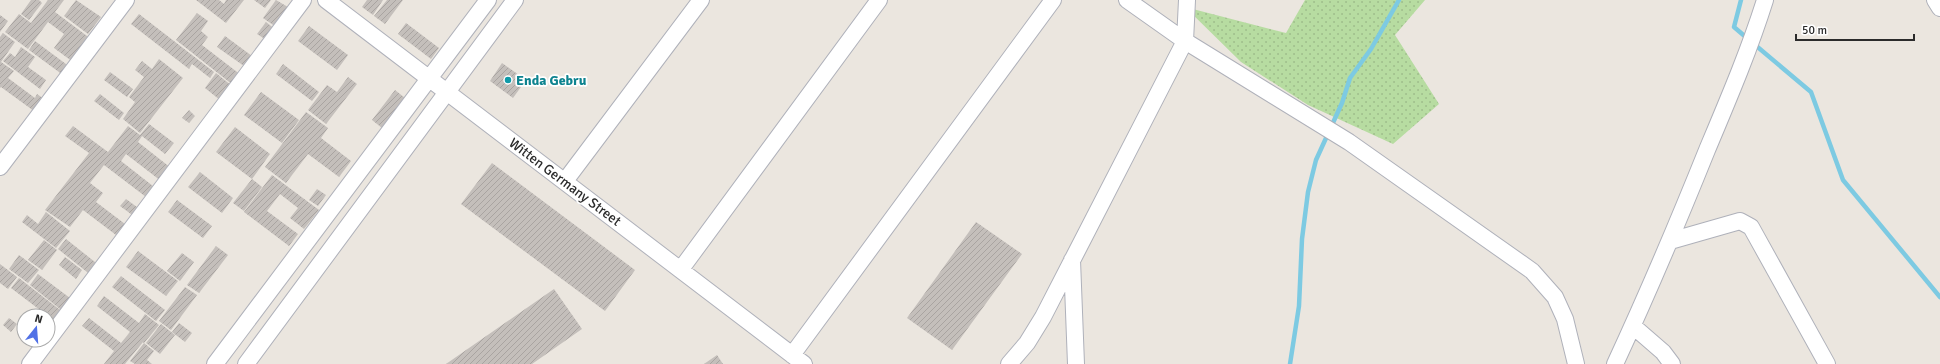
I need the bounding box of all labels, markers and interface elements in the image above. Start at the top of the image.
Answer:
scale bar [1796,16,1914,42]
text: 50 m [1802,23,1827,38]
place label: Enda Gebru [516,72,587,89]
marker: Enda Gebru [503,75,513,85]
street label: Witten Germany Street [506,134,624,230]
north arrow [16,308,56,348]
text: N [33,312,44,326]

